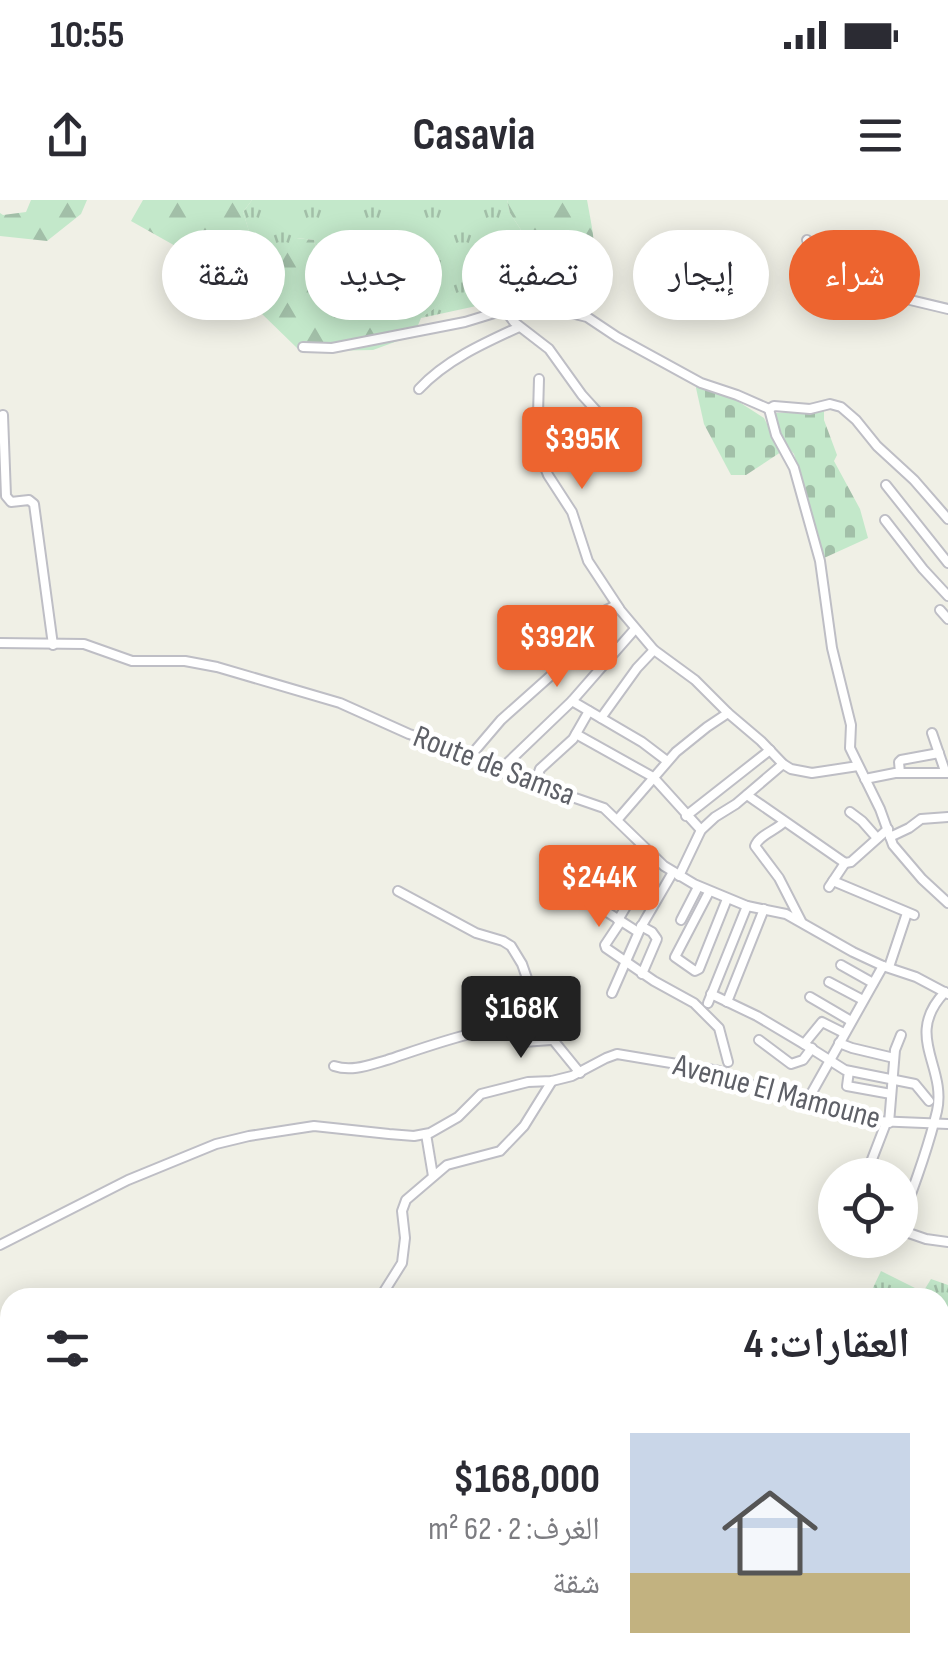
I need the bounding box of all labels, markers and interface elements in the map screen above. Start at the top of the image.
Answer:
text: 10:55 [50,13,124,58]
icon: share [40,108,95,163]
text: Casavia [413,108,535,163]
icon: menu [853,108,908,163]
chip: شقة [162,230,285,320]
chip: جديد [305,230,442,320]
chip: تصفية [462,230,613,320]
chip: إيجار [633,230,769,320]
chip: شراء [789,230,920,320]
pin: $395K [512,407,652,492]
text: $395K [544,420,620,459]
pin: $392K [487,605,627,690]
text: $392K [519,618,595,657]
street label: Route de Samsa [408,717,580,815]
pin: $244K [529,845,669,930]
text: $244K [561,858,637,897]
pin: $168K [451,976,591,1061]
text: $168K [484,989,558,1028]
street label: Avenue El Mamoune [668,1045,885,1138]
map controls [818,1158,918,1258]
button: locate [818,1158,918,1258]
text: العقارات: 4 [744,1319,910,1370]
icon: filters [40,1321,95,1376]
text: $168,000 [453,1454,600,1505]
icon: home [710,1473,830,1593]
text: الغرف: 2 · 62 m² [428,1510,600,1549]
text: شقة [552,1564,600,1603]

